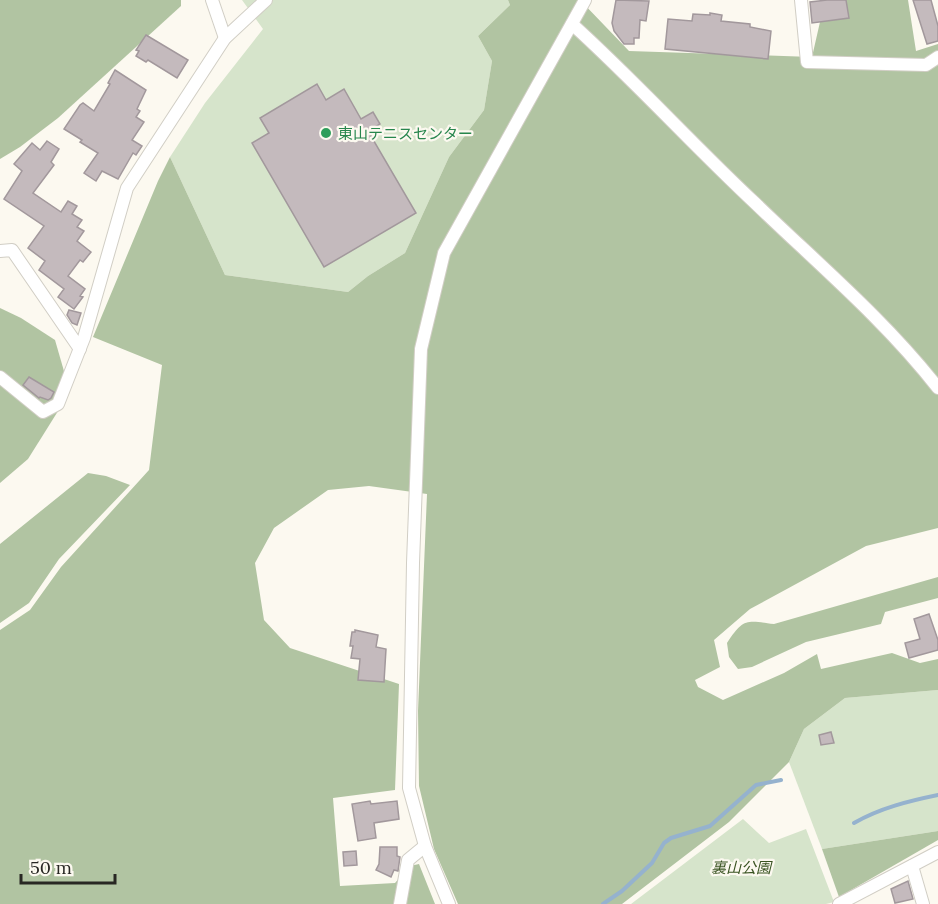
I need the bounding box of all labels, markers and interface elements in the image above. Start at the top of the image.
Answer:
place label: 東山テニスセンター [338,124,473,143]
marker: 東山テニスセンター [319,126,333,140]
scale bar [21,847,116,885]
text: 50 m [30,856,72,879]
park label: 裏山公園 [711,858,773,877]

